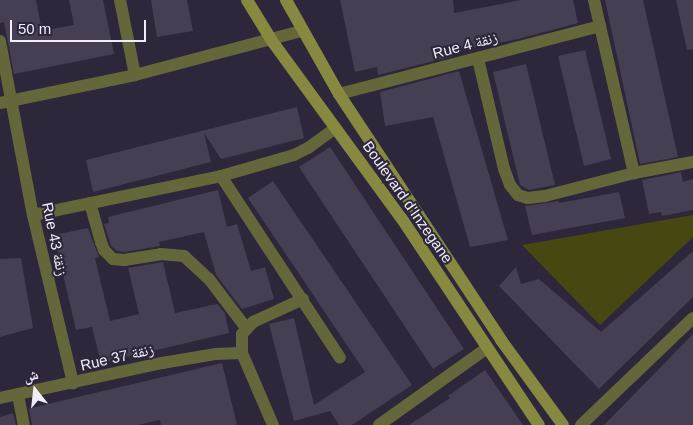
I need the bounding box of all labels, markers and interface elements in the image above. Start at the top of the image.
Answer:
scale bar [12,10,149,42]
text: 50 m [18,20,51,37]
street label: Rue 4 زنقة [430,28,500,62]
street label: Boulevard d'Inzegane [359,138,457,266]
street label: Rue 43 زنقة [38,200,72,278]
street label: Rue 37 زنقة [78,340,156,374]
north arrow [10,365,60,415]
text: ش [22,366,40,385]

